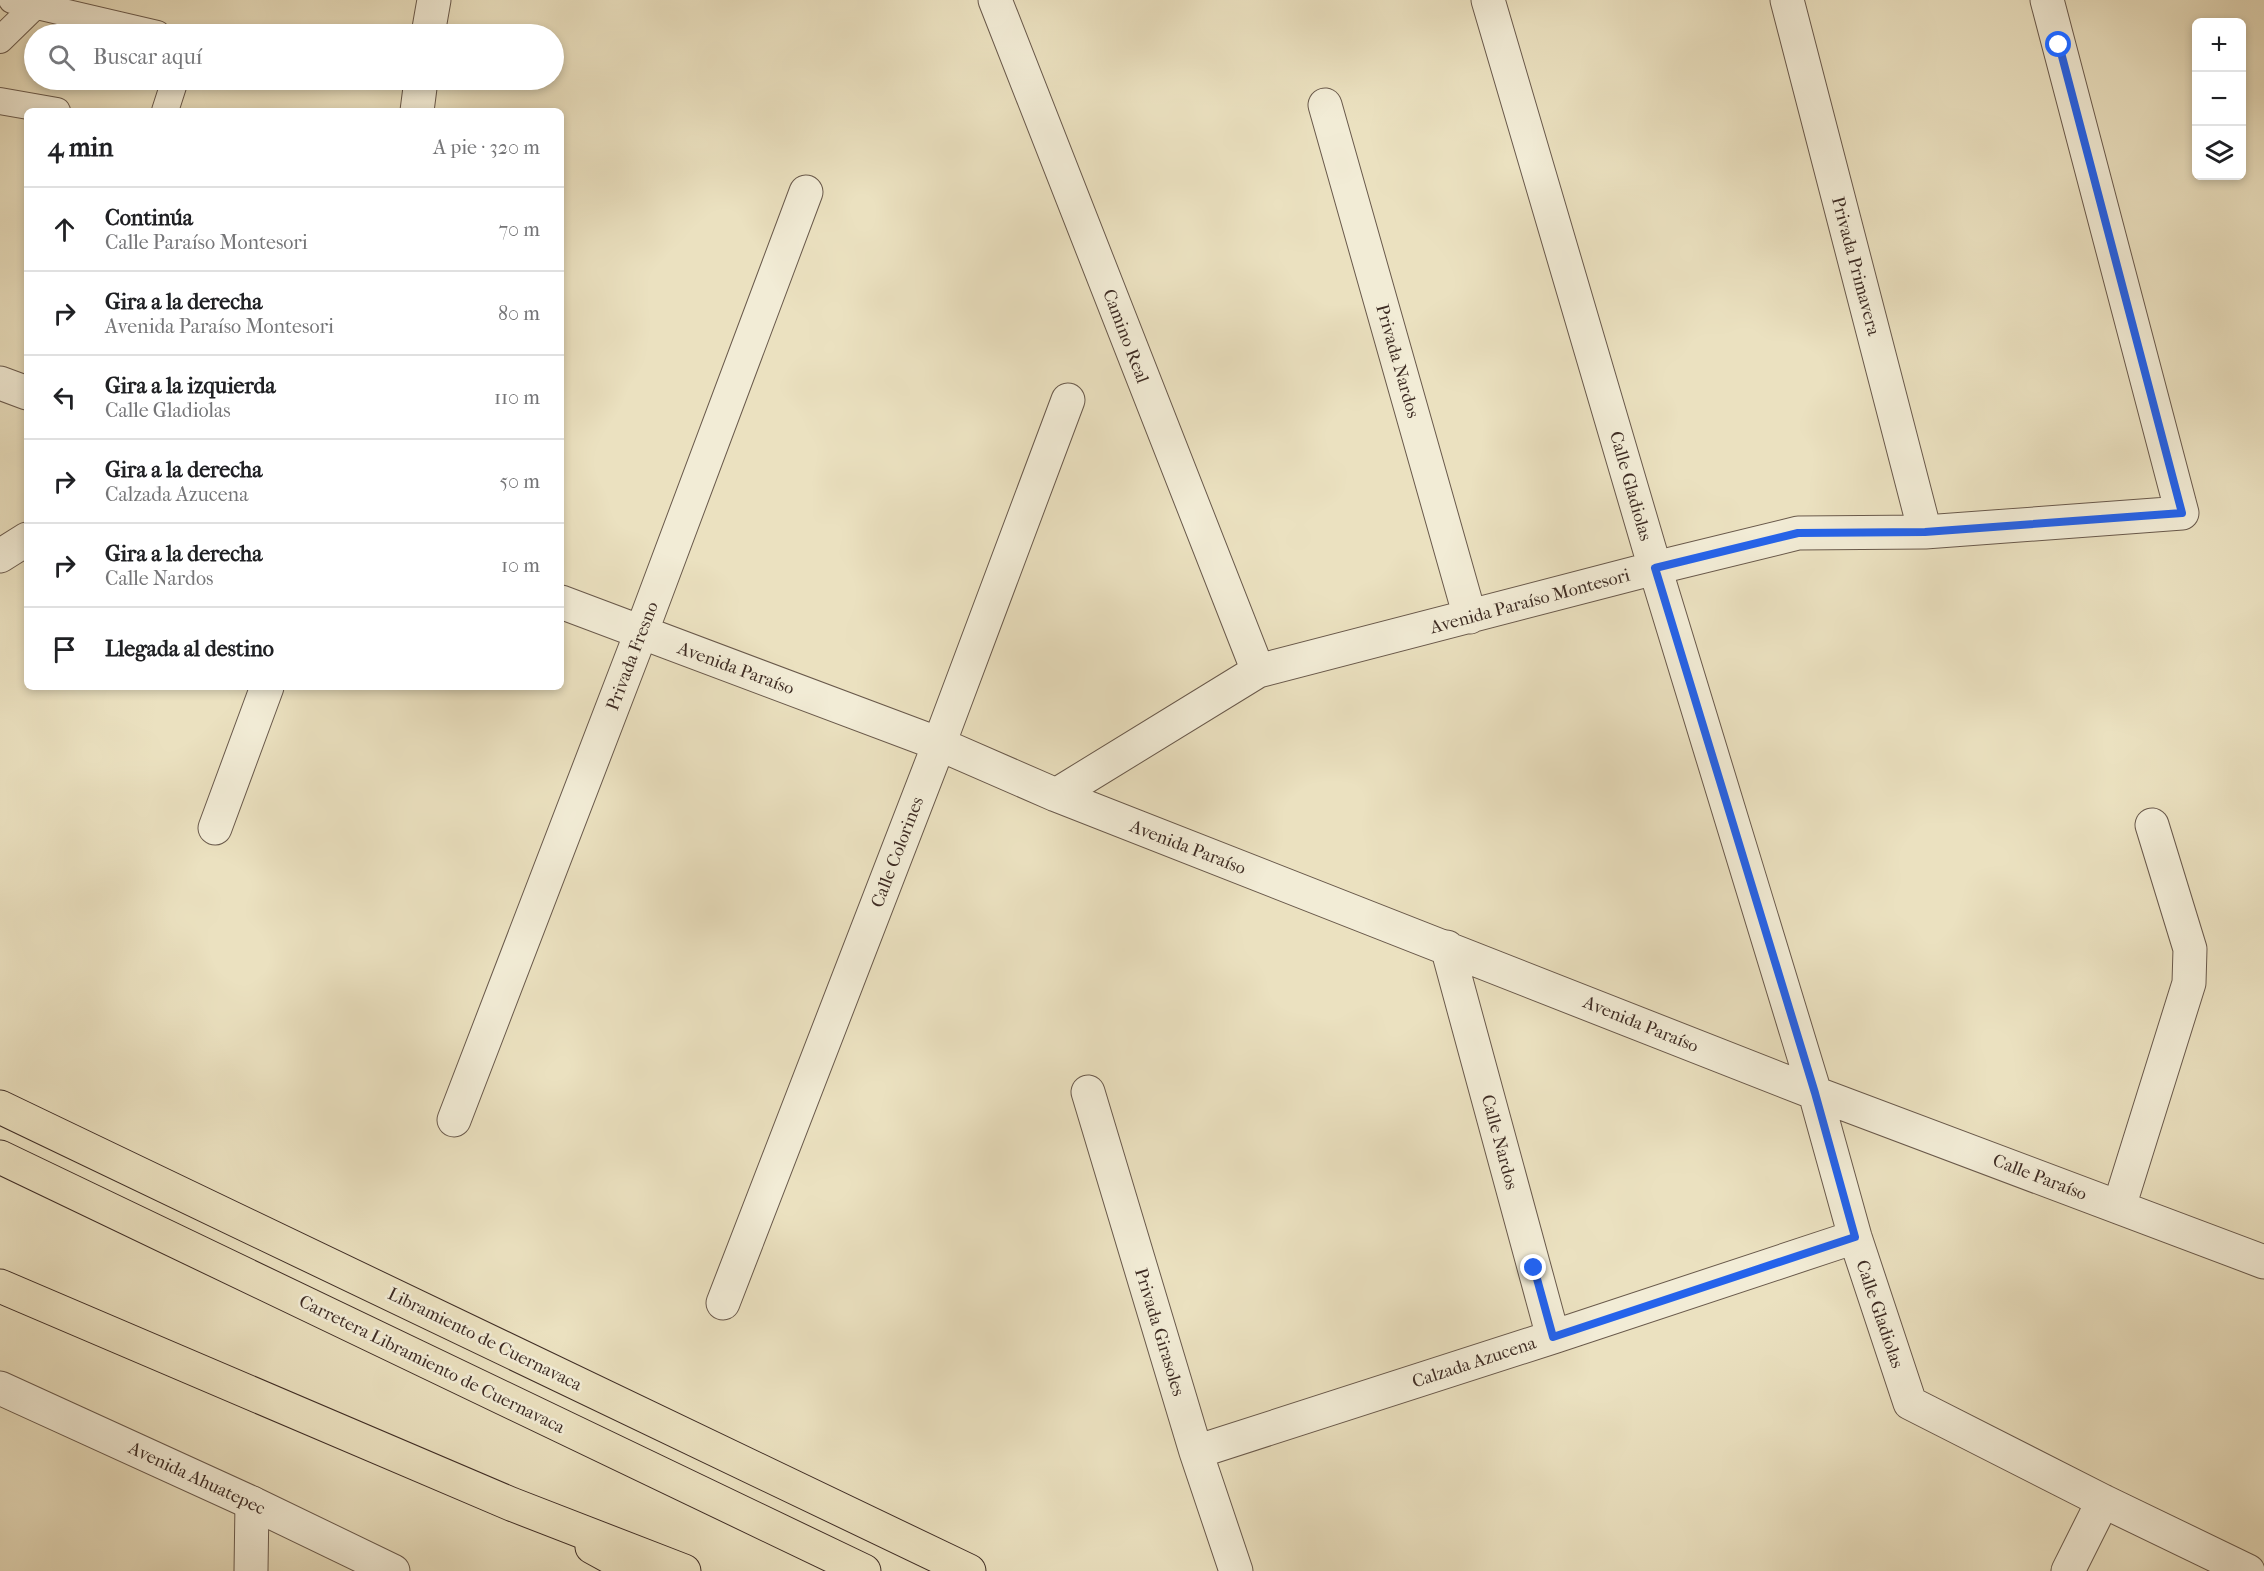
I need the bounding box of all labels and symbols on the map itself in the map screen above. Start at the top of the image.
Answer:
route start [2045,31,2071,57]
street label: Privada Primavera [1827,194,1884,339]
street label: Camino Real [1098,286,1153,386]
street label: Privada Nardos [1371,302,1424,421]
street label: Calle Gladiolas [1605,429,1656,544]
street label: Avenida Paraíso Montesori [1427,565,1633,639]
street label: Privada Fresno [602,599,663,714]
street label: Avenida Paraíso [674,637,797,699]
street label: Calle Colorines [867,794,928,910]
street label: Avenida Paraíso [1126,815,1249,879]
street label: Avenida Paraíso [1579,991,1702,1057]
street label: Calle Nardos [1477,1092,1522,1192]
street label: Calle Paraíso [1990,1150,2090,1205]
route end [1520,1254,1546,1280]
street label: Calle Gladiolas [1851,1257,1908,1371]
street label: Privada Girasoles [1130,1266,1189,1399]
street label: Libramiento de Cuernavaca [384,1283,586,1396]
street label: Carretera Libramiento de Cuernavaca [295,1291,569,1438]
street label: Calzada Azucena [1410,1332,1539,1392]
street label: Avenida Ahuatepec [124,1437,269,1519]

